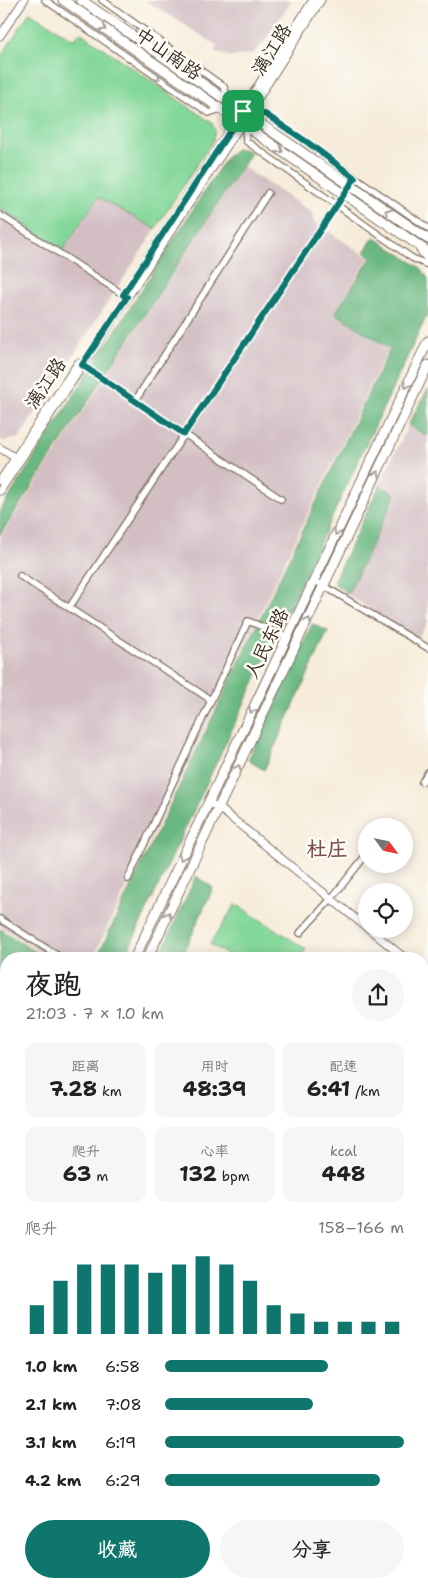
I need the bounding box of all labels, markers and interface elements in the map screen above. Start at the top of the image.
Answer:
street label: 漓江路 [246,18,297,80]
street label: 中山南路 [130,21,207,85]
one-way arrow [97,22,107,31]
one-way arrow [152,71,161,80]
pin [222,90,264,132]
icon: arrive [229,97,257,125]
one-way arrow [274,144,284,153]
one-way arrow [384,209,394,218]
street label: 漓江路 [19,353,72,414]
one-way arrow [403,380,413,389]
one-way arrow [371,470,381,479]
one-way arrow [333,527,343,536]
street label: 人民东路 [239,604,294,683]
one-way arrow [301,617,312,626]
one-way arrow [248,705,258,714]
one-way arrow [232,764,242,773]
north arrow [358,818,412,872]
map controls [358,818,413,938]
district label: 杜庄 [306,835,348,863]
one-way arrow [178,852,189,861]
button: locate [358,883,413,938]
one-way arrow [162,911,172,920]
text: 夜跑 [25,965,81,1003]
button: share [352,969,404,1021]
text: 21:03 · 7 × 1.0 km [25,1003,164,1024]
text: 距离 [72,1057,100,1075]
text: 用时 [201,1057,229,1075]
text: 配速 [330,1057,358,1075]
text: 7.28 [49,1075,97,1103]
text: 48:39 [183,1075,246,1103]
text: 6:41 [307,1075,350,1103]
text: km [97,1082,122,1100]
text: /km [350,1082,380,1100]
text: 爬升 [72,1142,100,1160]
text: 心率 [201,1142,229,1160]
text: kcal [330,1142,357,1160]
text: 63 [63,1160,91,1188]
text: 132 [179,1160,217,1188]
text: 448 [322,1160,365,1188]
text: m [91,1167,108,1185]
text: bpm [217,1167,250,1185]
text: 158–166 m [318,1217,404,1238]
text: 爬升 [25,1218,57,1239]
text: 1.0 km [25,1356,77,1377]
text: 6:58 [105,1356,140,1377]
text: 2.1 km [25,1394,77,1415]
text: 7:08 [105,1394,142,1415]
text: 3.1 km [25,1432,76,1453]
text: 6:19 [105,1432,136,1453]
text: 4.2 km [25,1470,81,1491]
text: 6:29 [105,1470,141,1491]
button: 收藏 [25,1520,210,1578]
button: 分享 [220,1520,404,1578]

